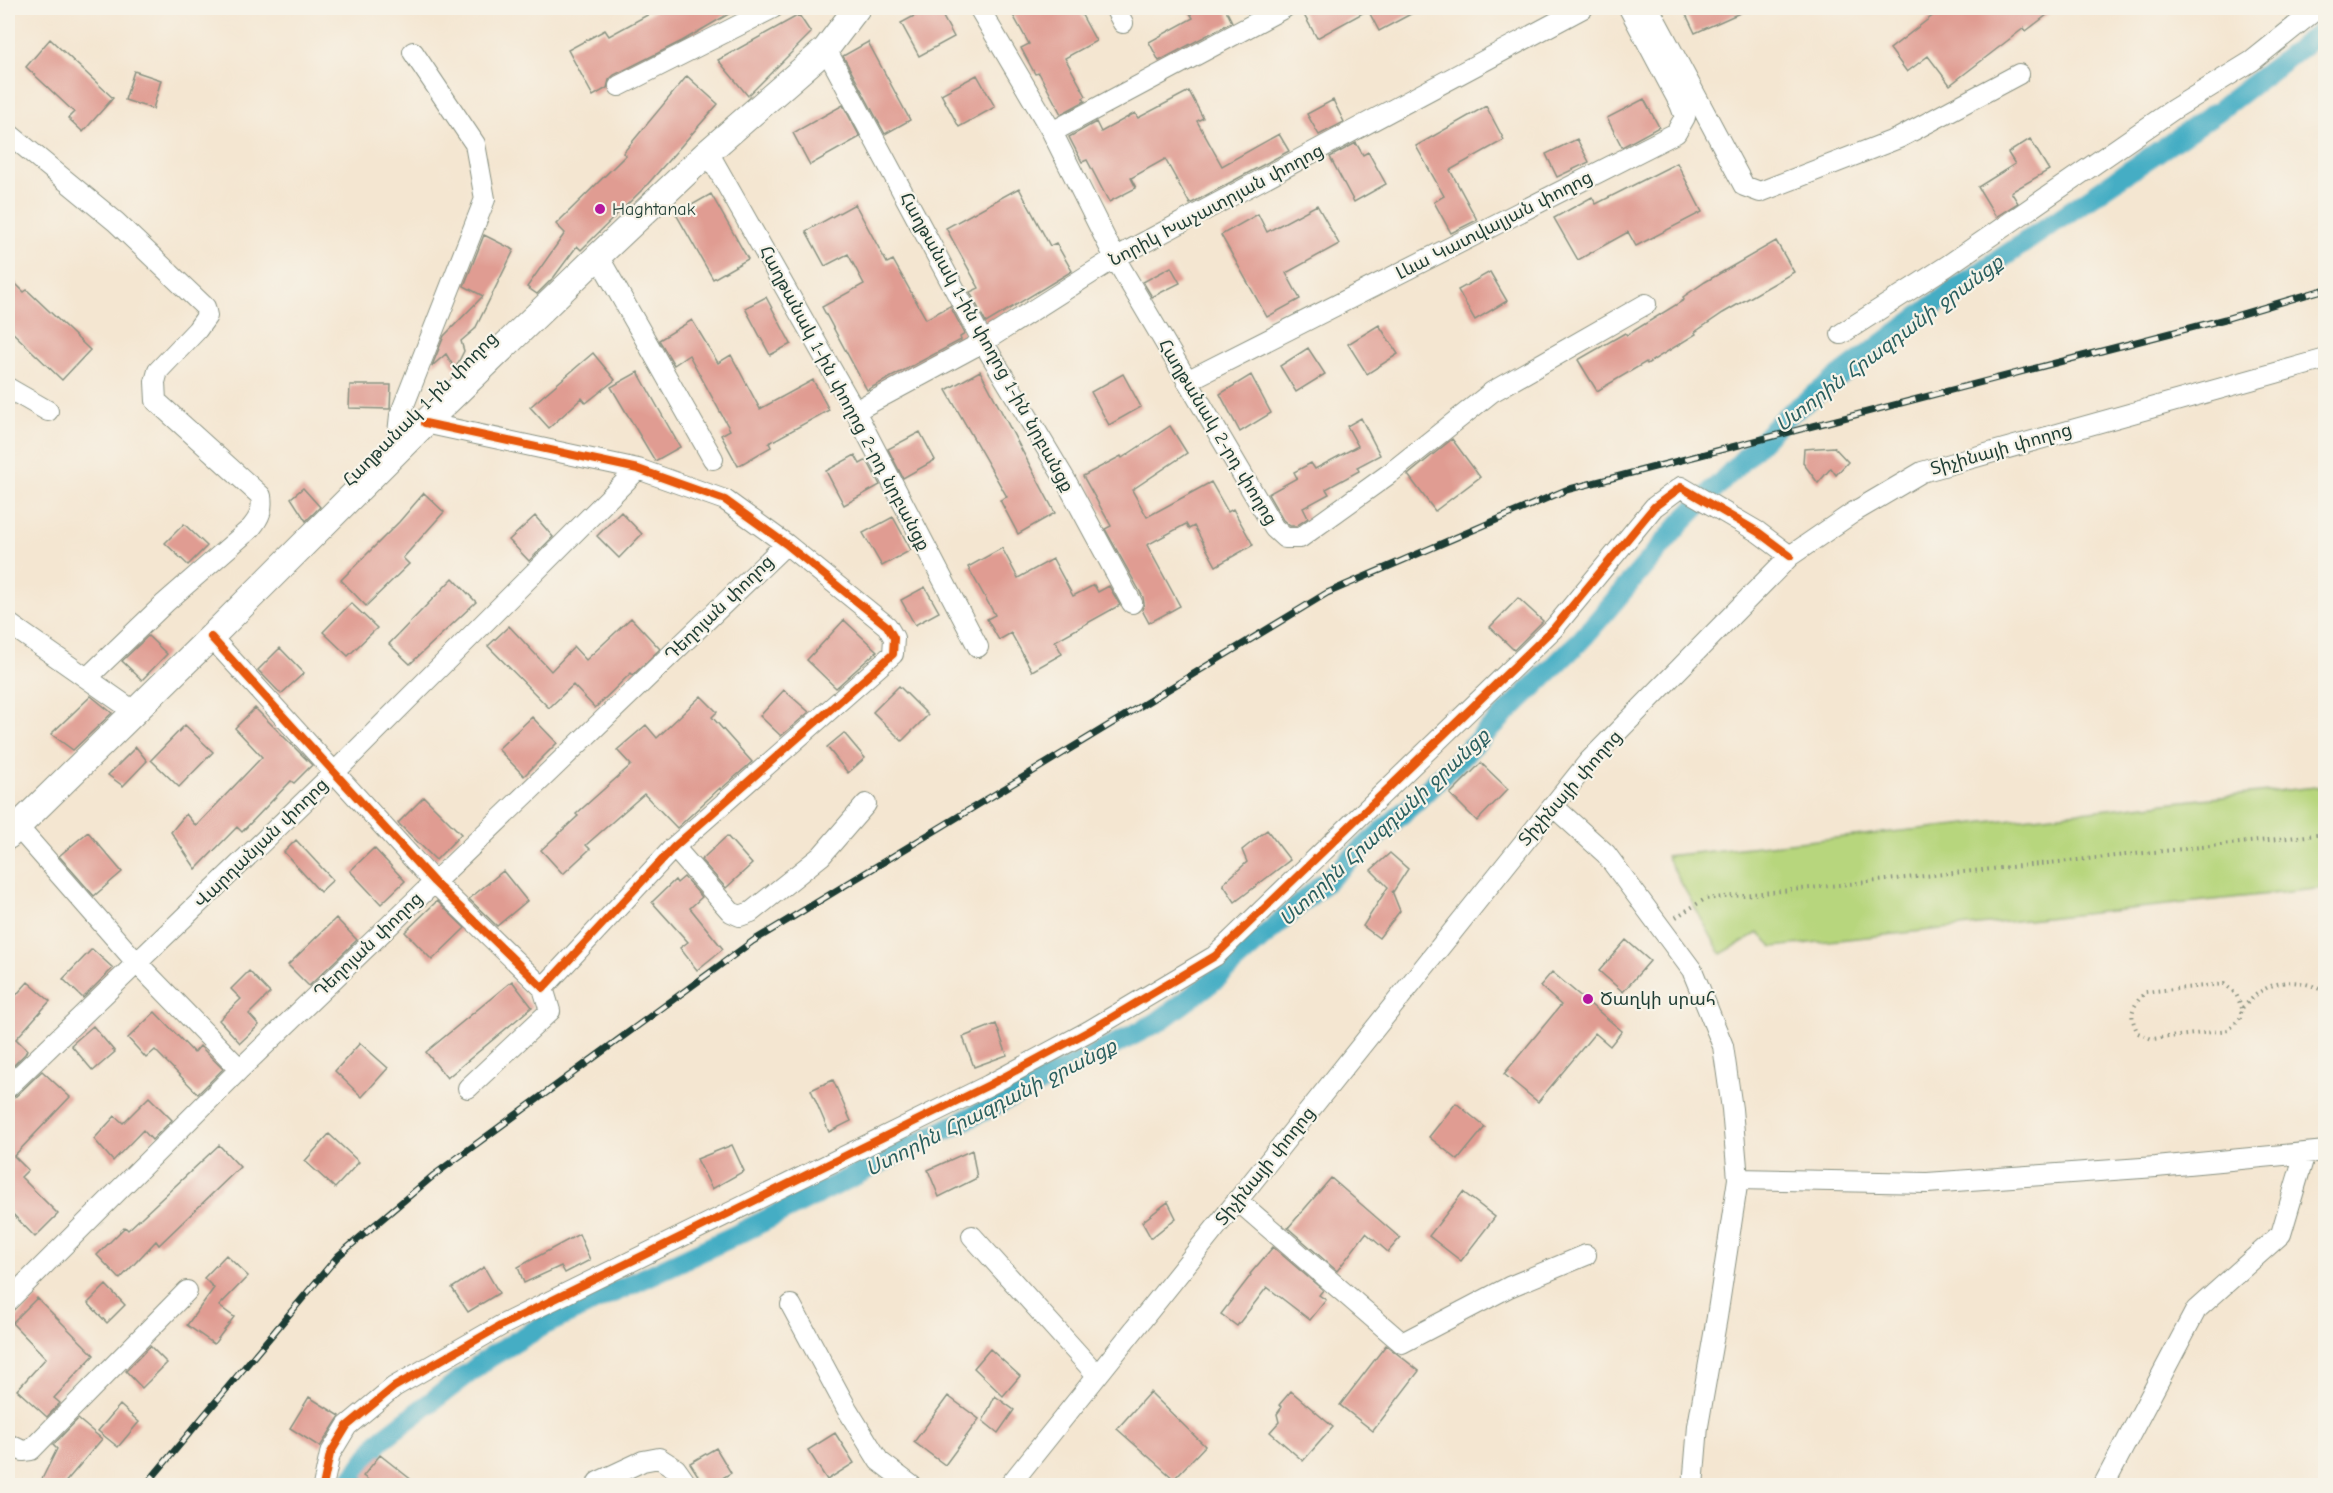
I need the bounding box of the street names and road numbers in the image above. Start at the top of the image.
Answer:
street label: Նորիկ Խաչատրյան փողոց [1105,140,1327,271]
street label: Լևա Կատվալյան փողոց [1393,167,1596,284]
street label: Հաղթանակ 1-ին փողոց 1-ին նրբանցք [895,189,1078,496]
street label: Հաղթանակ 1-ին փողոց 2-րդ նրբանցք [755,242,934,554]
street label: Հաղթանակ 1-ին փողոց [339,328,502,491]
street label: Հաղթանակ 2-րդ փողոց [1154,335,1281,529]
street label: Տիչինայի փողոց [1928,419,2074,480]
street label: Դեղոյան փողոց [661,551,778,666]
street label: Տիչինայի փողոց [1514,726,1626,850]
street label: Վարդանյան փողոց [190,774,333,913]
street label: Դեղոյան փողոց [310,888,427,1003]
street label: Տիչինայի փողոց [1211,1103,1320,1230]

